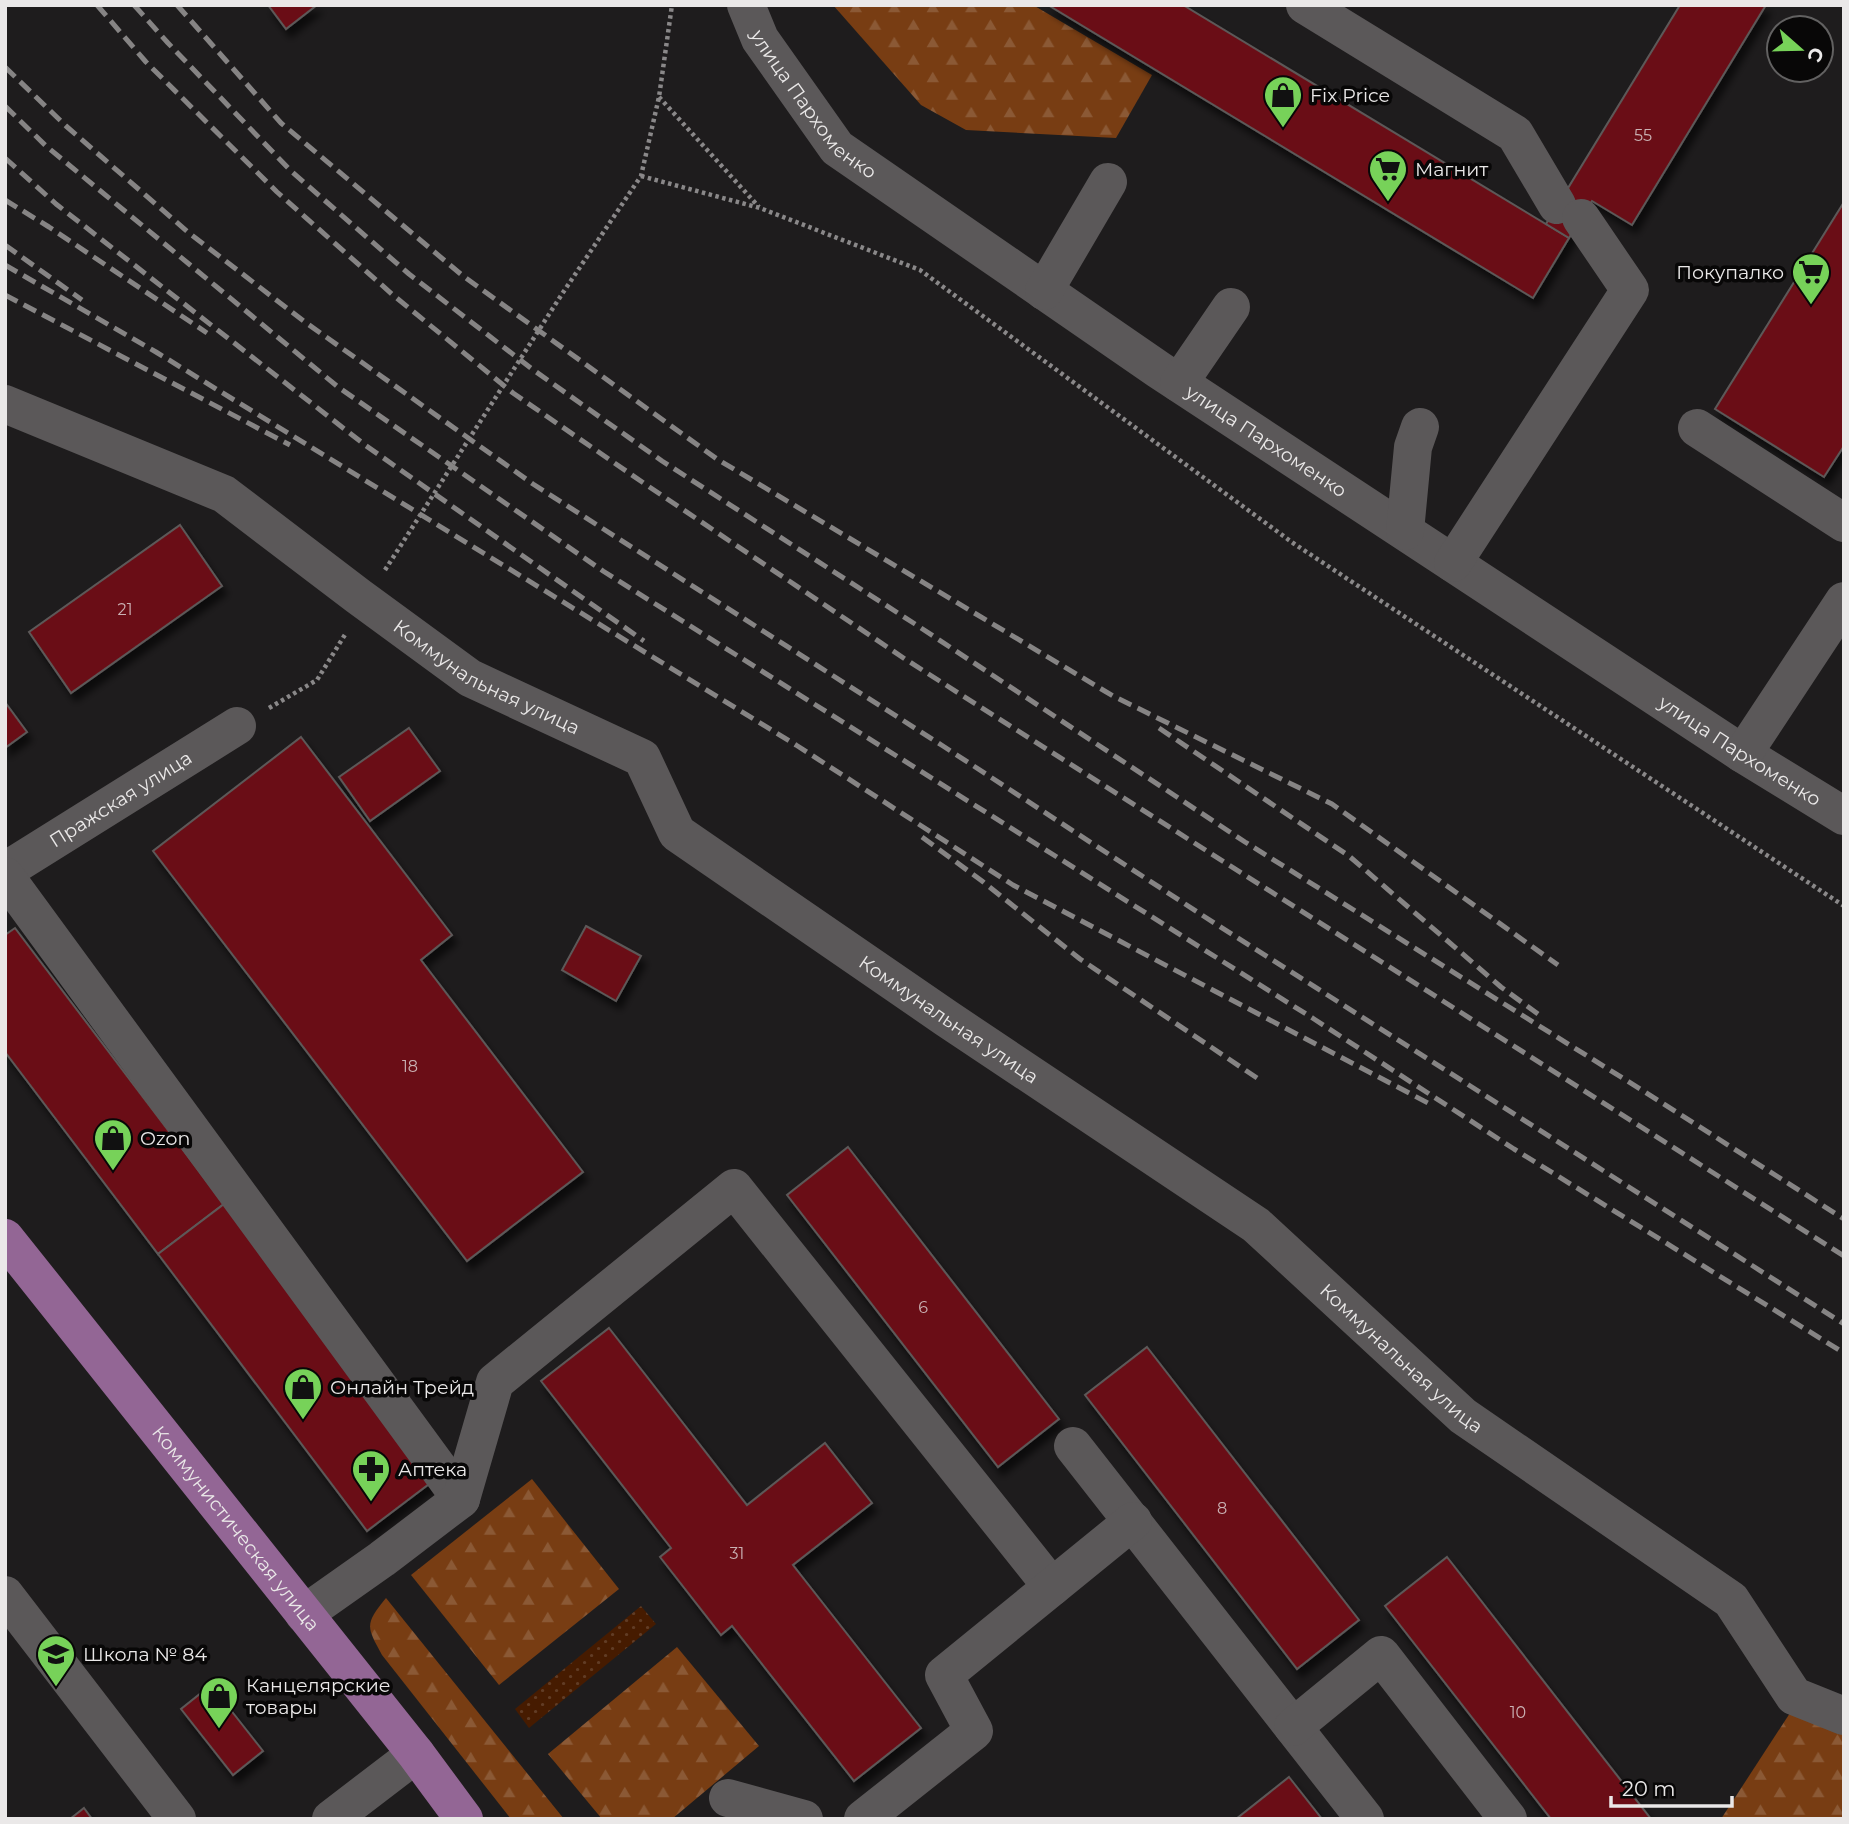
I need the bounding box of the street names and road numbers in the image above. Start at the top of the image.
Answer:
street label: улица Пархоменко [746,26,881,183]
street label: улица Пархоменко [1181,379,1351,502]
street label: Коммунальная улица [389,614,584,739]
street label: улица Пархоменко [1654,690,1825,811]
street label: Пражская улица [45,746,196,852]
street label: Коммунальная улица [855,950,1043,1088]
street label: Коммунальная улица [1315,1279,1487,1438]
street label: Коммунистическая улица [148,1421,325,1635]

